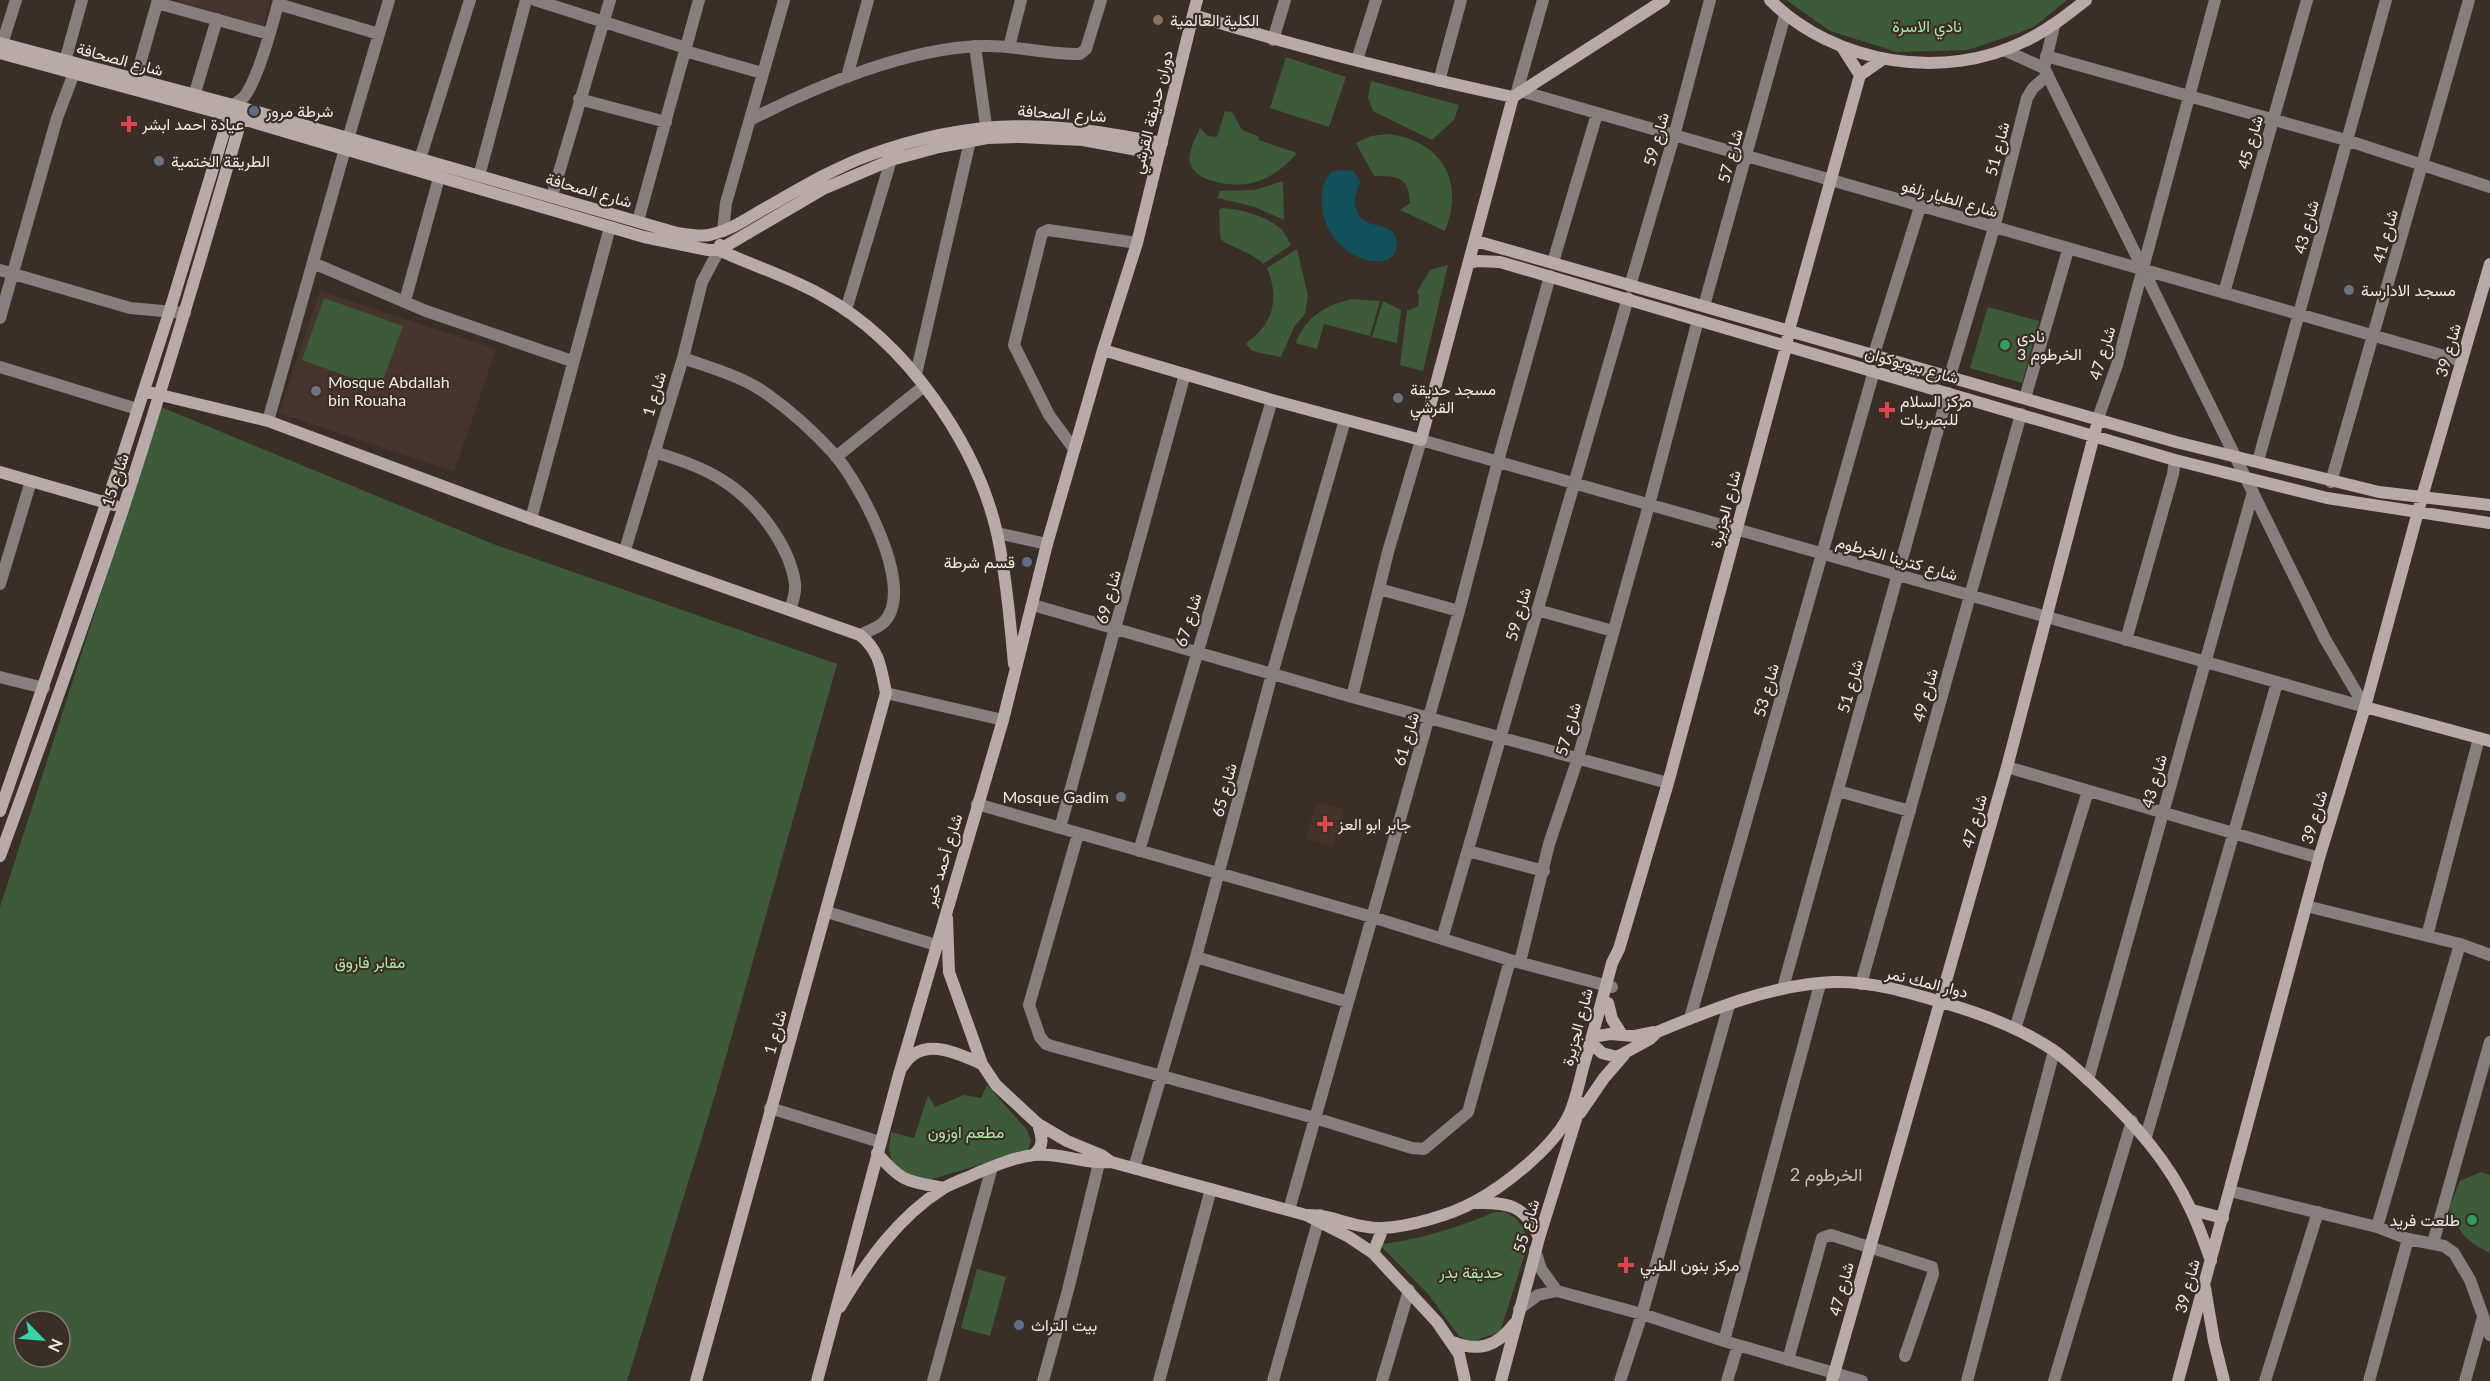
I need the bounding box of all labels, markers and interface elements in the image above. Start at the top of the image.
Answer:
place label: الكلية العالمية [1170,10,1259,30]
marker: الكلية العالمية [1151,13,1165,27]
park label: نادي الاسرة [1892,16,1962,40]
street label: شارع الصحافة [74,38,166,82]
street label: دوران حديقة القرشي [1127,48,1181,177]
street label: شارع الصحافة [1017,100,1107,128]
place label: شرطة مرور [265,101,333,122]
marker: شرطة مرور [247,104,261,118]
street label: شارع 59 [1639,110,1675,169]
street label: شارع 45 [2233,113,2269,172]
place label: عيادة احمد ابشر [141,114,244,135]
marker: عيادة احمد ابشر [120,115,138,133]
street label: شارع 51 [1981,120,2015,179]
street label: شارع 57 [1713,127,1749,186]
place label: الطريقة الختمية [171,151,270,172]
marker: الطريقة الختمية [152,154,166,168]
street label: شارع الصحافة [543,168,635,214]
street label: شارع الطيار زلفو [1899,175,2000,223]
street label: شارع 43 [2289,198,2325,257]
street label: شارع 41 [2368,207,2404,266]
place label: مسجد الادارسة [2361,280,2456,301]
marker: مسجد الادارسة [2342,283,2356,297]
street label: شارع 39 [2431,321,2467,380]
street label: شارع 47 [2084,324,2121,383]
place label: نادي الخرطوم 3 [2017,326,2082,365]
marker: نادي الخرطوم 3 [1998,338,2012,352]
street label: شارع بيويوكوان [1862,342,1961,390]
street label: شارع 1 [638,369,672,419]
place label: Mosque Abdallah bin Rouaha [328,372,450,409]
place label: مسجد حديقة القرشي [1410,379,1496,421]
marker: Mosque Abdallah bin Rouaha [309,384,323,398]
marker: مسجد حديقة القرشي [1391,391,1405,405]
place label: مركز السلام للبصريات [1900,391,1972,430]
marker: مركز السلام للبصريات [1878,401,1896,419]
street label: شارع 15 [97,451,135,510]
street label: شارع الجزيرة [1705,468,1747,551]
street label: شارع كترينا الخرطوم [1834,531,1960,587]
place label: قسم شرطة [944,552,1015,573]
marker: قسم شرطة [1020,555,1034,569]
street label: شارع 69 [1091,568,1127,627]
street label: شارع 59 [1501,585,1537,644]
street label: شارع 67 [1170,591,1207,650]
street label: شارع 51 [1833,657,1869,716]
street label: شارع 53 [1749,661,1785,720]
street label: شارع 49 [1908,666,1944,725]
street label: شارع 57 [1551,700,1587,759]
street label: شارع 61 [1389,710,1425,769]
street label: شارع 43 [2137,752,2173,811]
street label: شارع 65 [1207,761,1243,820]
place label: Mosque Gadim [1002,787,1109,806]
street label: شارع 39 [2296,788,2333,847]
marker: Mosque Gadim [1114,790,1128,804]
street label: شارع 47 [1957,792,1993,851]
street label: شارع أحمد خير [919,811,968,910]
place label: جابر ابو العز [1337,814,1411,835]
marker: جابر ابو العز [1316,815,1334,833]
park label: مقابر فاروق [335,952,405,973]
street label: دوار المك نمر [1883,962,1970,1003]
street label: شارع الجزيرة [1557,986,1599,1069]
street label: شارع 1 [759,1007,793,1057]
park label: مطعم اوزون [928,1122,1004,1143]
district label: الخرطوم 2 [1790,1163,1862,1187]
street label: شارع 55 [1508,1197,1545,1256]
place label: طلعت فريد [2389,1210,2460,1231]
marker: طلعت فريد [2465,1213,2479,1227]
place label: مركز بنون الطبي [1640,1255,1739,1279]
marker: مركز بنون الطبي [1617,1256,1635,1274]
street label: شارع 39 [2170,1257,2206,1316]
street label: شارع 47 [1824,1260,1860,1319]
park label: حديقة بدر [1438,1262,1503,1283]
north arrow [12,1309,72,1369]
place label: بيت التراث [1031,1315,1097,1336]
marker: بيت التراث [1012,1318,1026,1332]
text: N [45,1336,67,1355]

